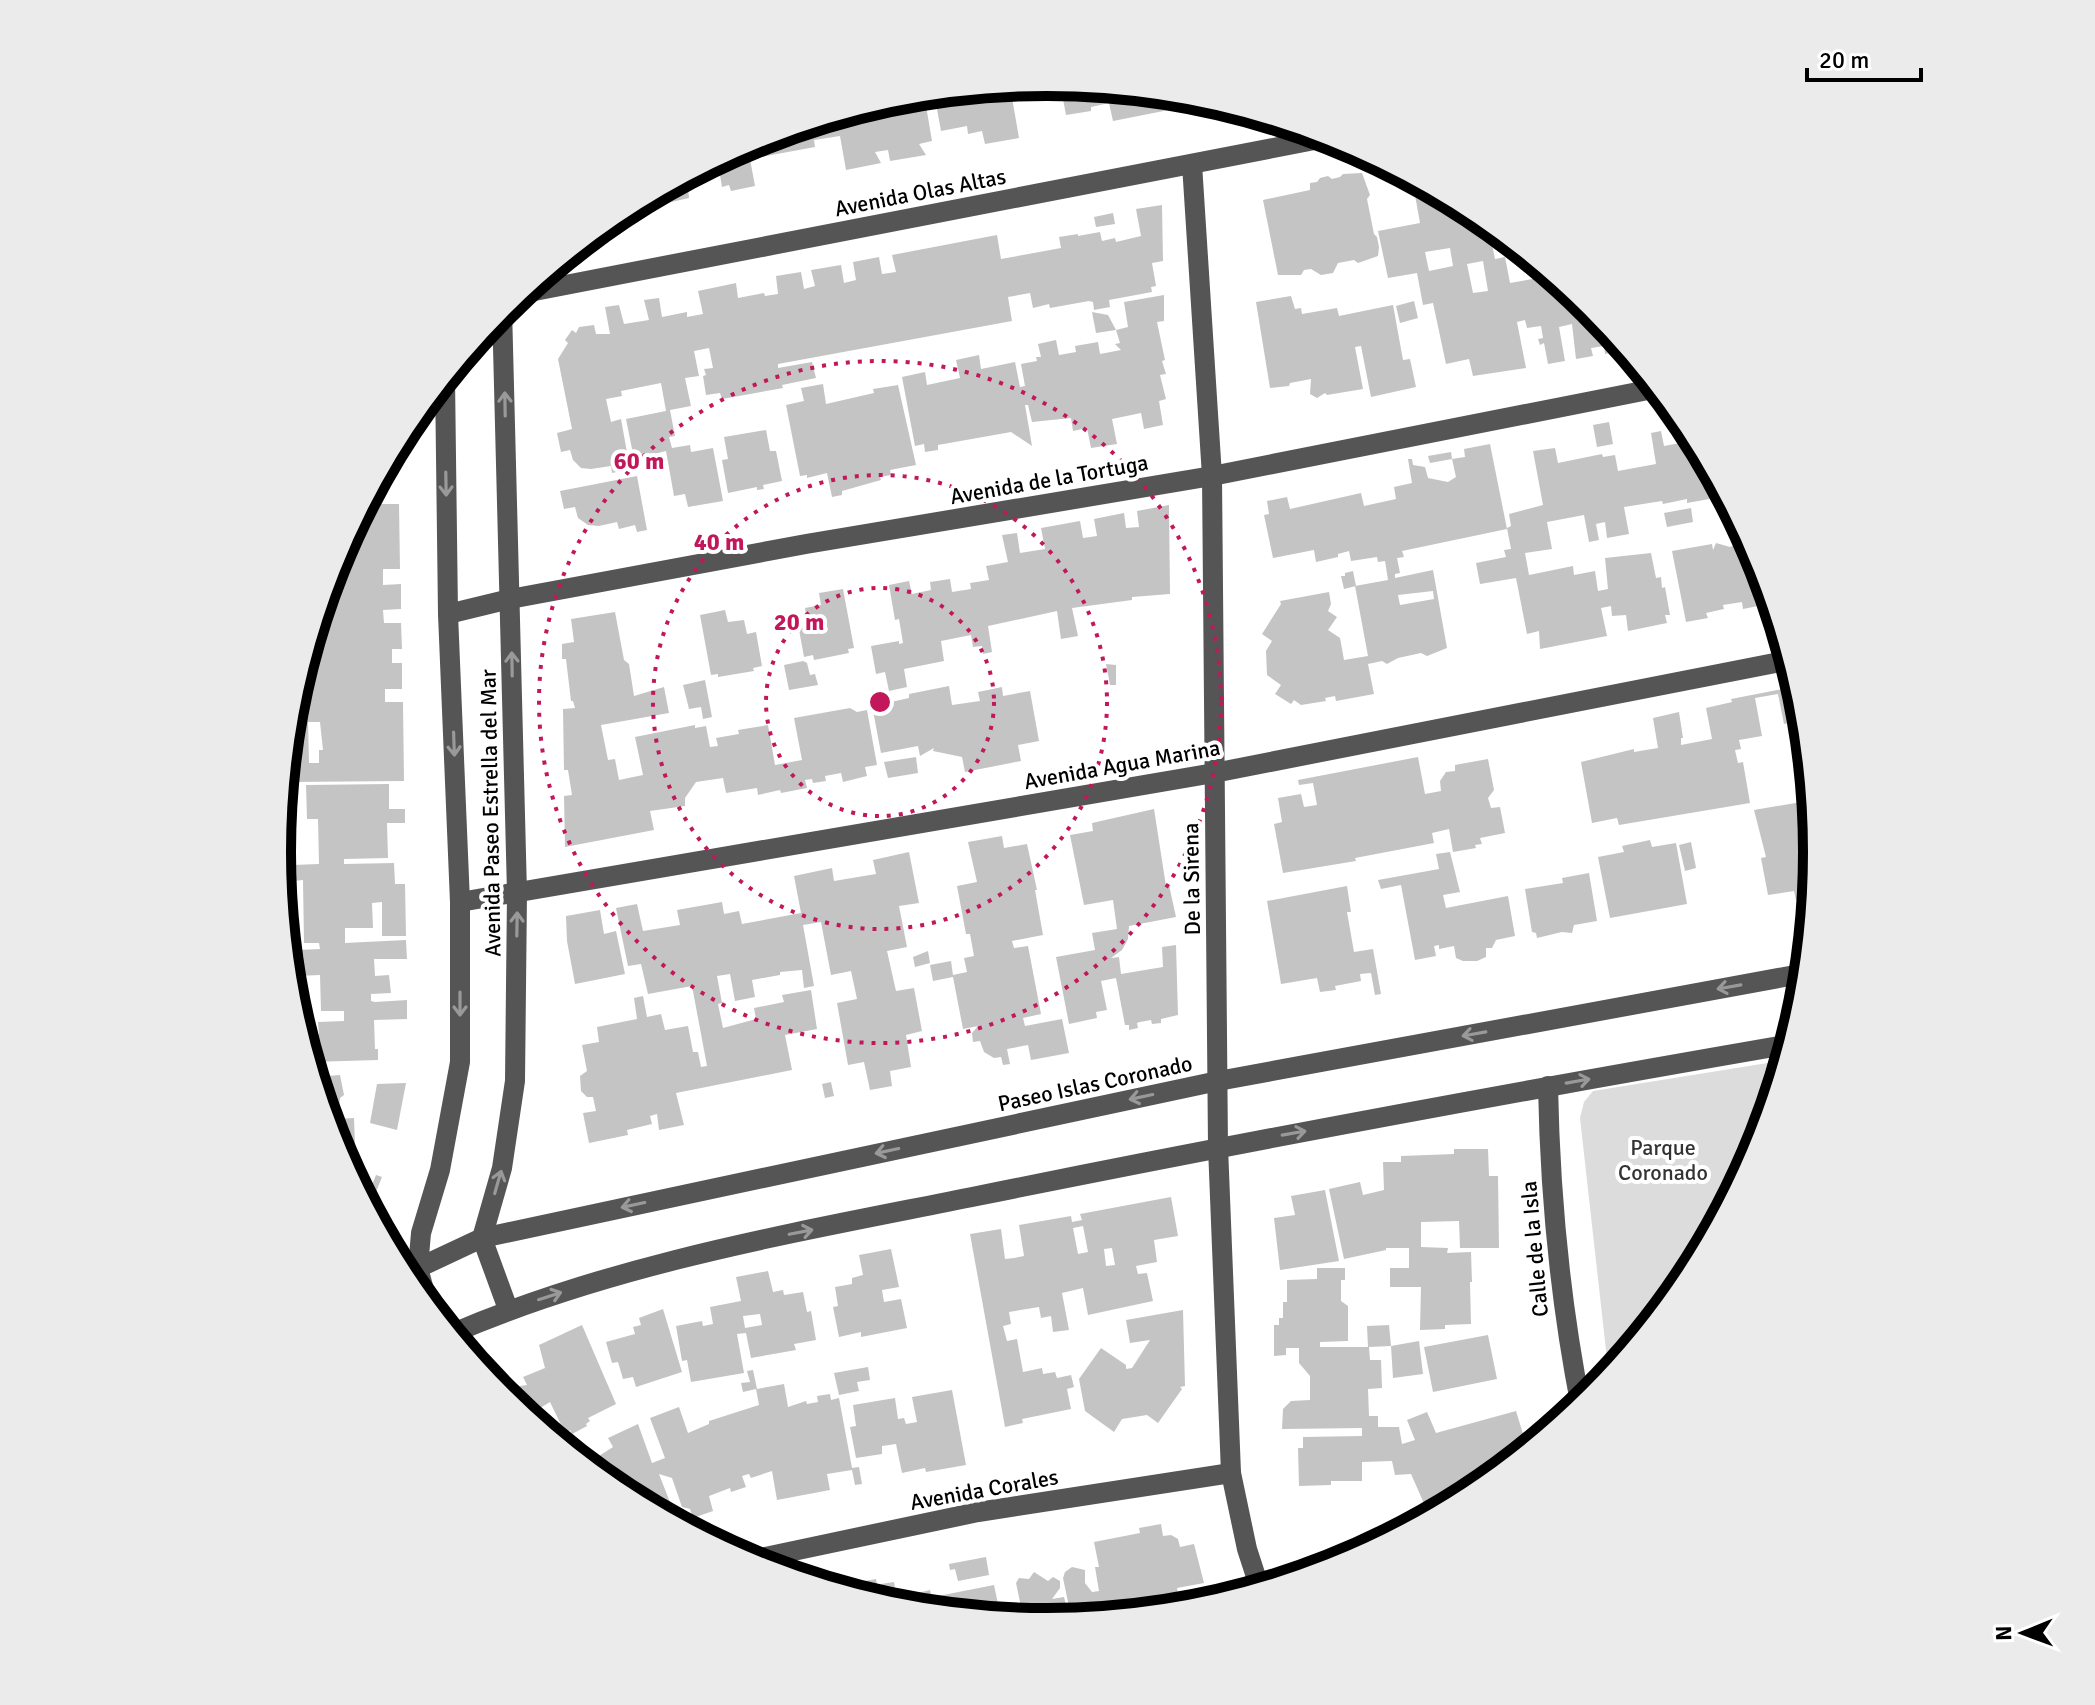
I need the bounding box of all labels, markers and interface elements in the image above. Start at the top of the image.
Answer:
scale bar [1807,32,1921,82]
text: 20 m [1819,45,1869,75]
street label: Avenida Olas Altas [832,163,1008,222]
one-way arrow [497,391,512,418]
text: 60 m [614,446,664,476]
street label: Avenida de la Tortuga [948,449,1150,510]
one-way arrow [439,470,454,497]
text: 40 m [694,527,744,557]
text: 20 m [774,607,824,637]
one-way arrow [504,651,519,678]
street label: Avenida Paseo Estrella del Mar [474,669,507,957]
centre of rings [866,688,894,716]
one-way arrow [446,730,461,757]
street label: Avenida Agua Marina [1022,734,1222,795]
street label: De la Sirena [1177,822,1206,936]
one-way arrow [509,911,525,938]
one-way arrow [1717,980,1743,995]
one-way arrow [452,990,468,1017]
one-way arrow [1462,1028,1487,1043]
street label: Paseo Islas Coronado [995,1050,1195,1117]
one-way arrow [1564,1073,1590,1088]
one-way arrow [1129,1091,1155,1106]
one-way arrow [1281,1124,1307,1139]
park label: Parque Coronado [1618,1134,1708,1186]
one-way arrow [875,1144,900,1159]
one-way arrow [491,1169,506,1195]
street label: Calle de la Isla [1515,1180,1554,1318]
one-way arrow [620,1198,646,1213]
one-way arrow [788,1224,814,1239]
one-way arrow [536,1288,562,1303]
street label: Avenida Corales [908,1463,1060,1516]
north arrow [1983,1593,2063,1673]
text: N [1990,1625,2017,1641]

